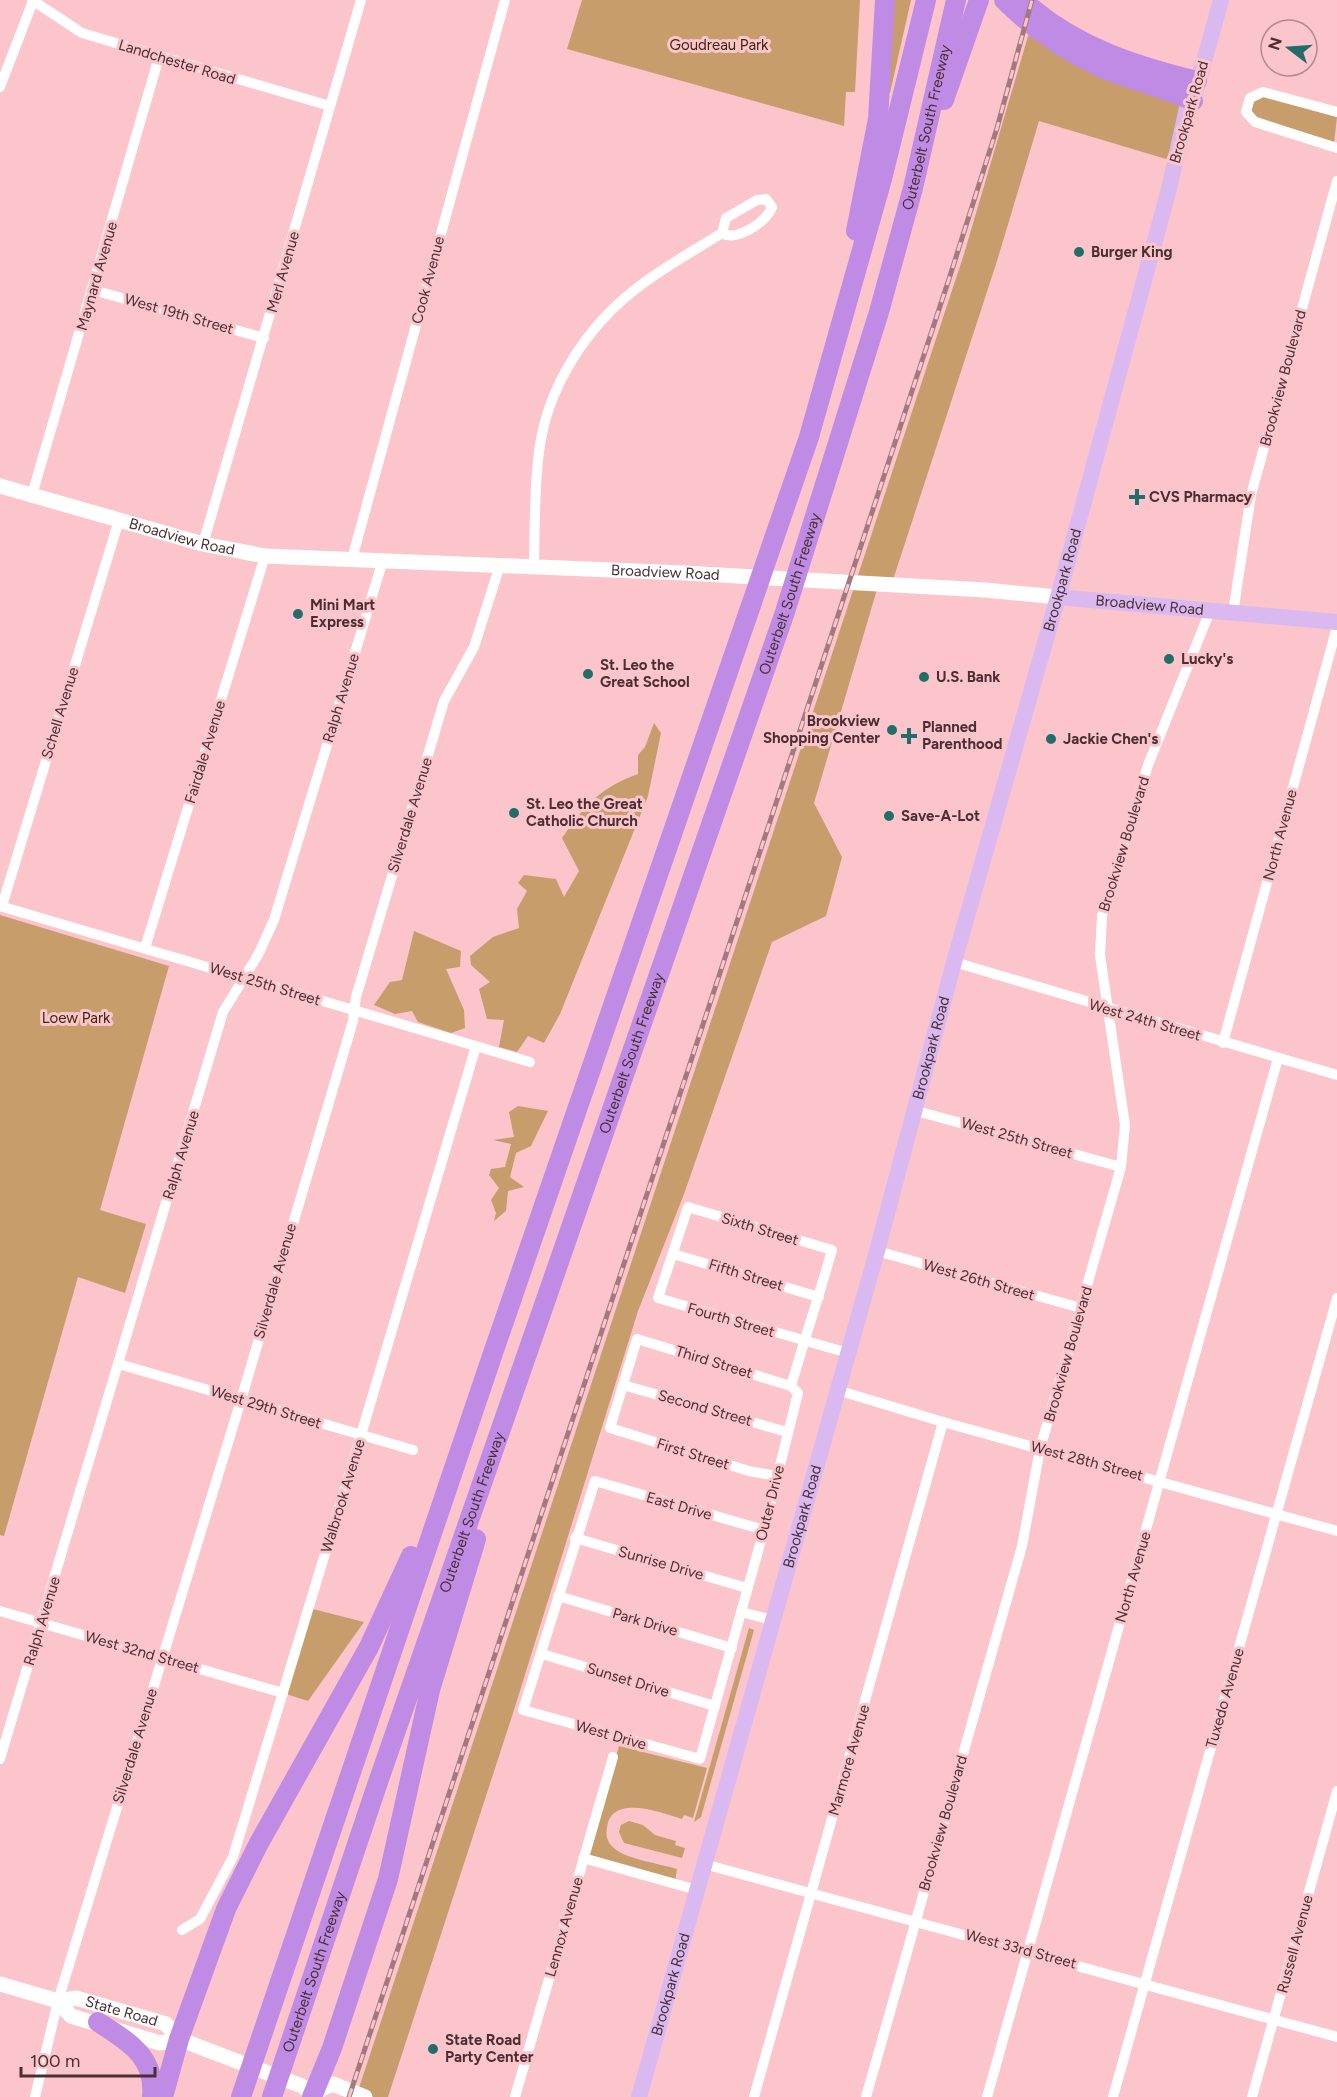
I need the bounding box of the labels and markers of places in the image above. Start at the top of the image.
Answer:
place label: Burger King [1091,243,1172,261]
marker: Burger King [1072,245,1086,259]
place label: CVS Pharmacy [1149,488,1253,506]
marker: CVS Pharmacy [1130,490,1144,504]
place label: Mini Mart Express [310,596,375,631]
marker: Mini Mart Express [291,607,305,621]
place label: Lucky's [1181,650,1233,668]
marker: Lucky's [1162,652,1176,666]
place label: St. Leo the Great School [600,656,690,691]
marker: St. Leo the Great School [581,667,595,681]
place label: U.S. Bank [936,668,1000,686]
marker: U.S. Bank [917,670,931,684]
place label: Brookview Shopping Center [763,712,880,747]
place label: Planned Parenthood [922,718,1002,753]
marker: Brookview Shopping Center [885,723,899,737]
marker: Planned Parenthood [900,727,918,745]
place label: Jackie Chen's [1063,730,1158,748]
marker: Jackie Chen's [1044,732,1058,746]
place label: St. Leo the Great Catholic Church [526,795,643,830]
marker: St. Leo the Great Catholic Church [507,806,521,820]
place label: Save-A-Lot [901,807,980,825]
marker: Save-A-Lot [882,809,896,823]
place label: State Road Party Center [445,2031,534,2066]
marker: State Road Party Center [426,2042,440,2056]

